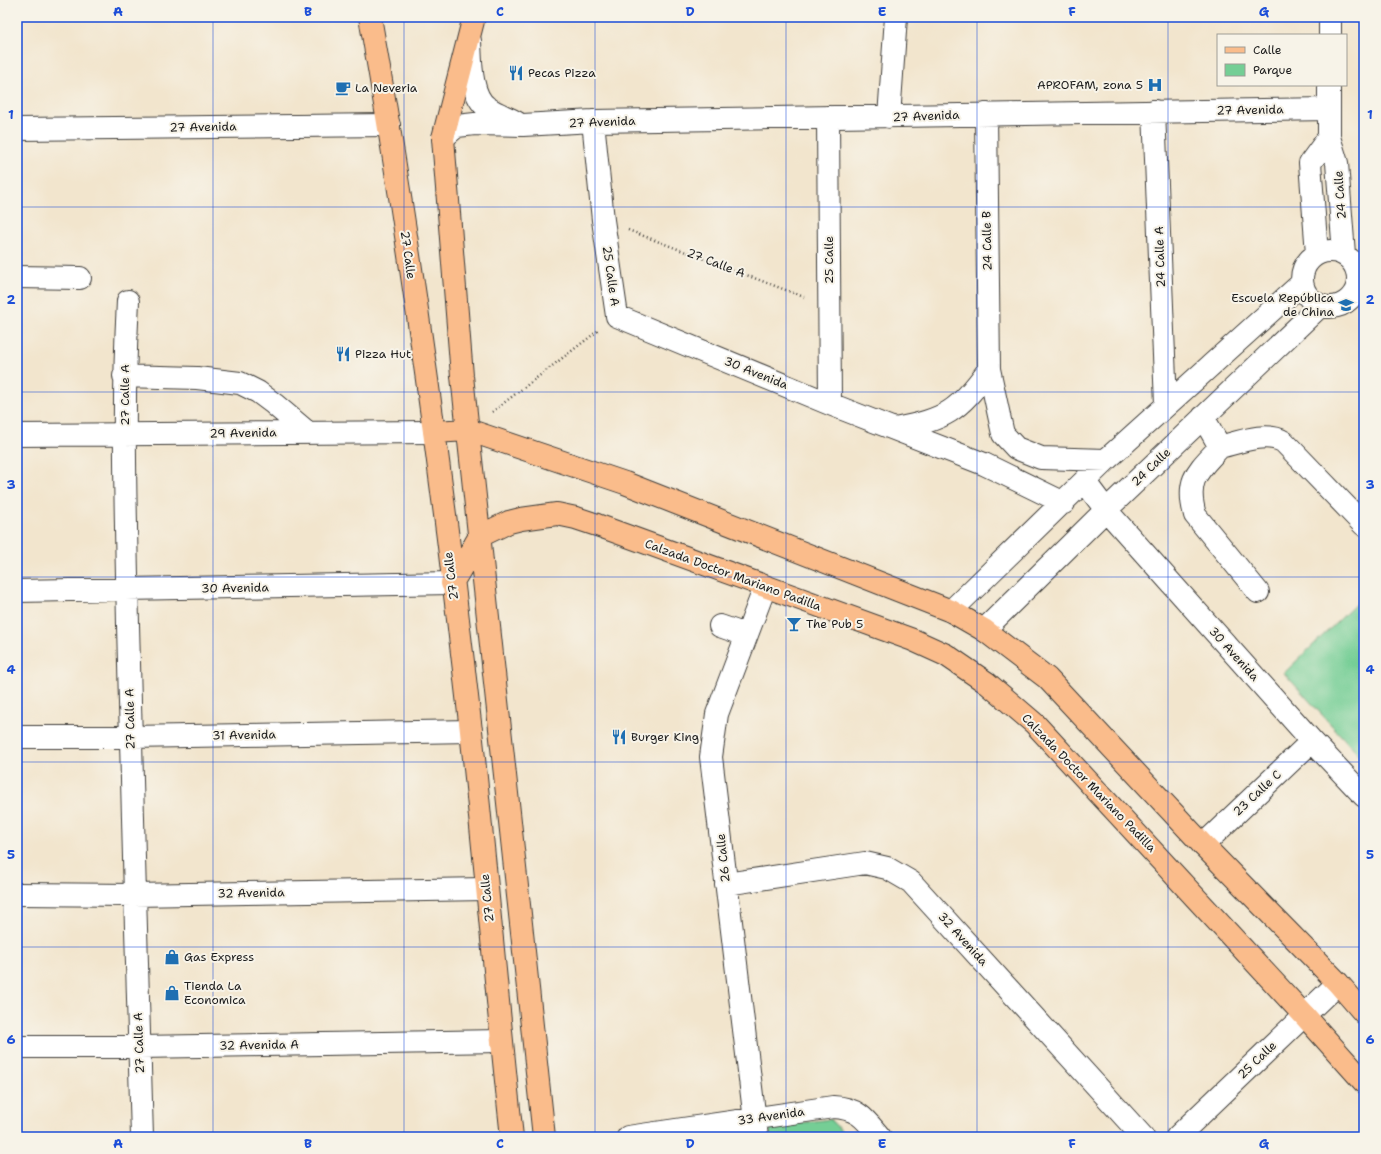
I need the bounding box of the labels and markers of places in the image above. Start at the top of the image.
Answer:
restaurant icon: Pecas Pizza [507,64,525,82]
place label: Pecas Pizza [528,65,596,81]
hospital icon: APROFAM, zona 5 [1146,76,1164,94]
place label: APROFAM, zona 5 [1037,77,1143,93]
cafe icon: La Neveria [334,79,352,97]
place label: La Neveria [355,80,418,96]
place label: Escuela República de China [1231,290,1335,320]
school or university icon: Escuela República de China [1337,296,1355,314]
restaurant icon: Pizza Hut [334,345,352,363]
place label: Pizza Hut [355,346,411,362]
bar icon: The Pub 5 [785,615,803,633]
place label: The Pub 5 [806,616,863,632]
restaurant icon: Burger King [610,728,628,746]
place label: Burger King [631,729,699,745]
shop icon: Gas Express [163,948,181,966]
place label: Gas Express [184,949,254,965]
place label: Tienda La Economica [184,978,246,1008]
shop icon: Tienda La Economica [163,984,181,1002]

